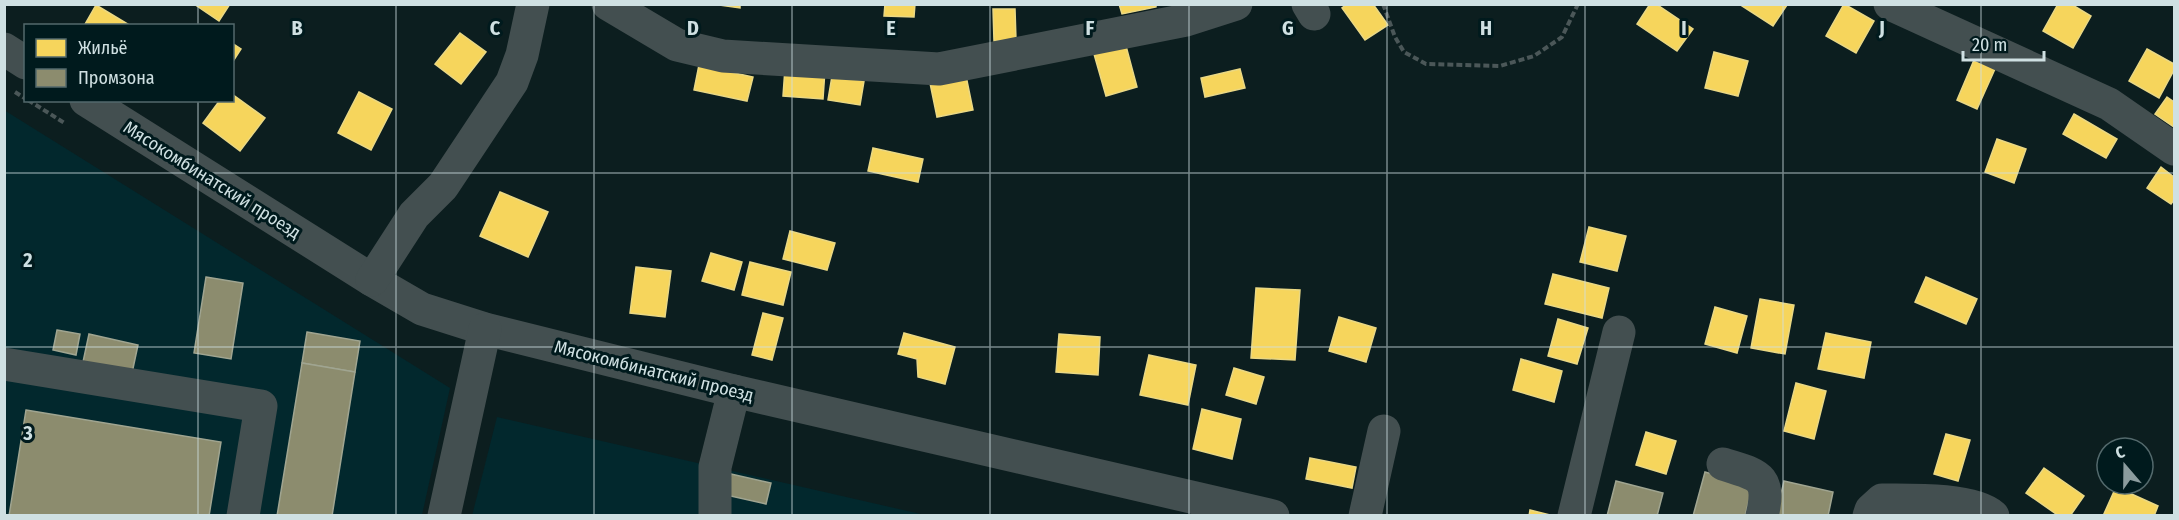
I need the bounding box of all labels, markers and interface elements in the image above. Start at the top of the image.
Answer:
text: B [291,16,303,40]
text: C [490,16,501,40]
text: D [687,16,699,40]
text: E [886,16,896,40]
text: F [1086,16,1095,40]
text: G [1282,16,1294,40]
text: H [1480,16,1492,40]
text: I [1681,16,1687,40]
text: J [1878,16,1885,40]
legend [24,24,234,102]
scale bar [1963,24,2044,62]
text: 20 m [1972,34,2007,56]
text: Жильё [78,37,128,59]
text: Промзона [78,67,155,89]
street label: Мясокомбинатский проезд [119,116,305,244]
text: 2 [22,248,33,272]
street label: Мясокомбинатский проезд [552,336,756,406]
text: 3 [22,421,33,445]
north arrow [2095,436,2155,496]
text: С [2113,442,2128,463]

